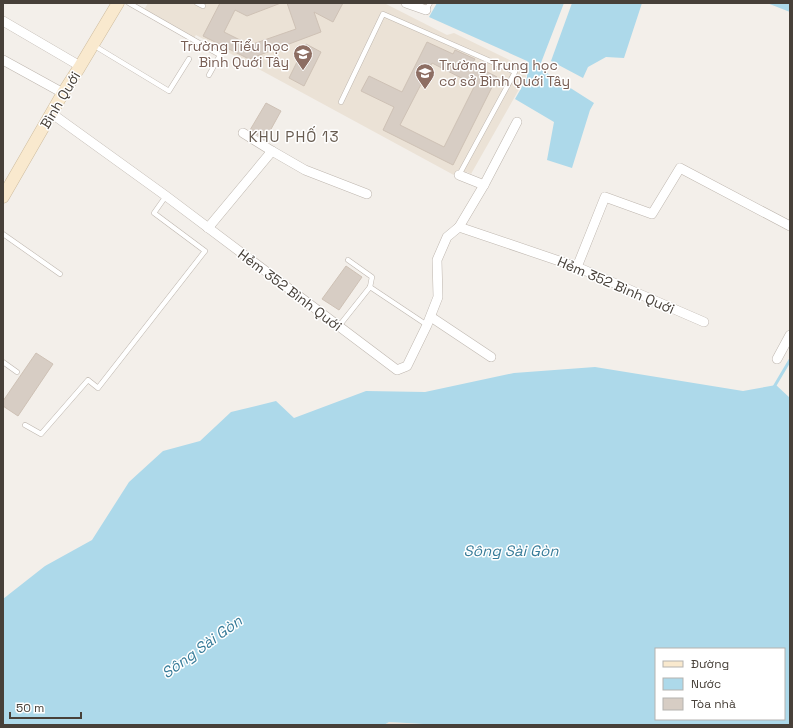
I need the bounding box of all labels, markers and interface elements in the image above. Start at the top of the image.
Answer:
place label: Trường Tiểu học Bình Quới Tây [180,37,289,71]
school or university icon: Trường Tiểu học Bình Quới Tây [292,43,314,71]
place label: Trường Trung học cơ sở Bình Quới Tây [439,56,570,90]
school or university icon: Trường Trung học cơ sở Bình Quới Tây [414,62,436,90]
street label: Bình Quới [36,68,84,132]
district label: KHU PHỐ 13 [249,126,339,146]
street label: Hẻm 352 Bình Quới [234,245,346,335]
street label: Hẻm 352 Bình Quới [555,252,677,318]
water label: Sông Sài Gòn [464,541,559,560]
water label: Sông Sài Gòn [158,611,246,682]
legend [655,648,785,720]
text: Đường [691,656,729,672]
text: Nước [691,676,721,692]
scale bar [10,694,81,720]
text: Tòa nhà [691,696,736,712]
text: 50 m [16,700,44,716]

